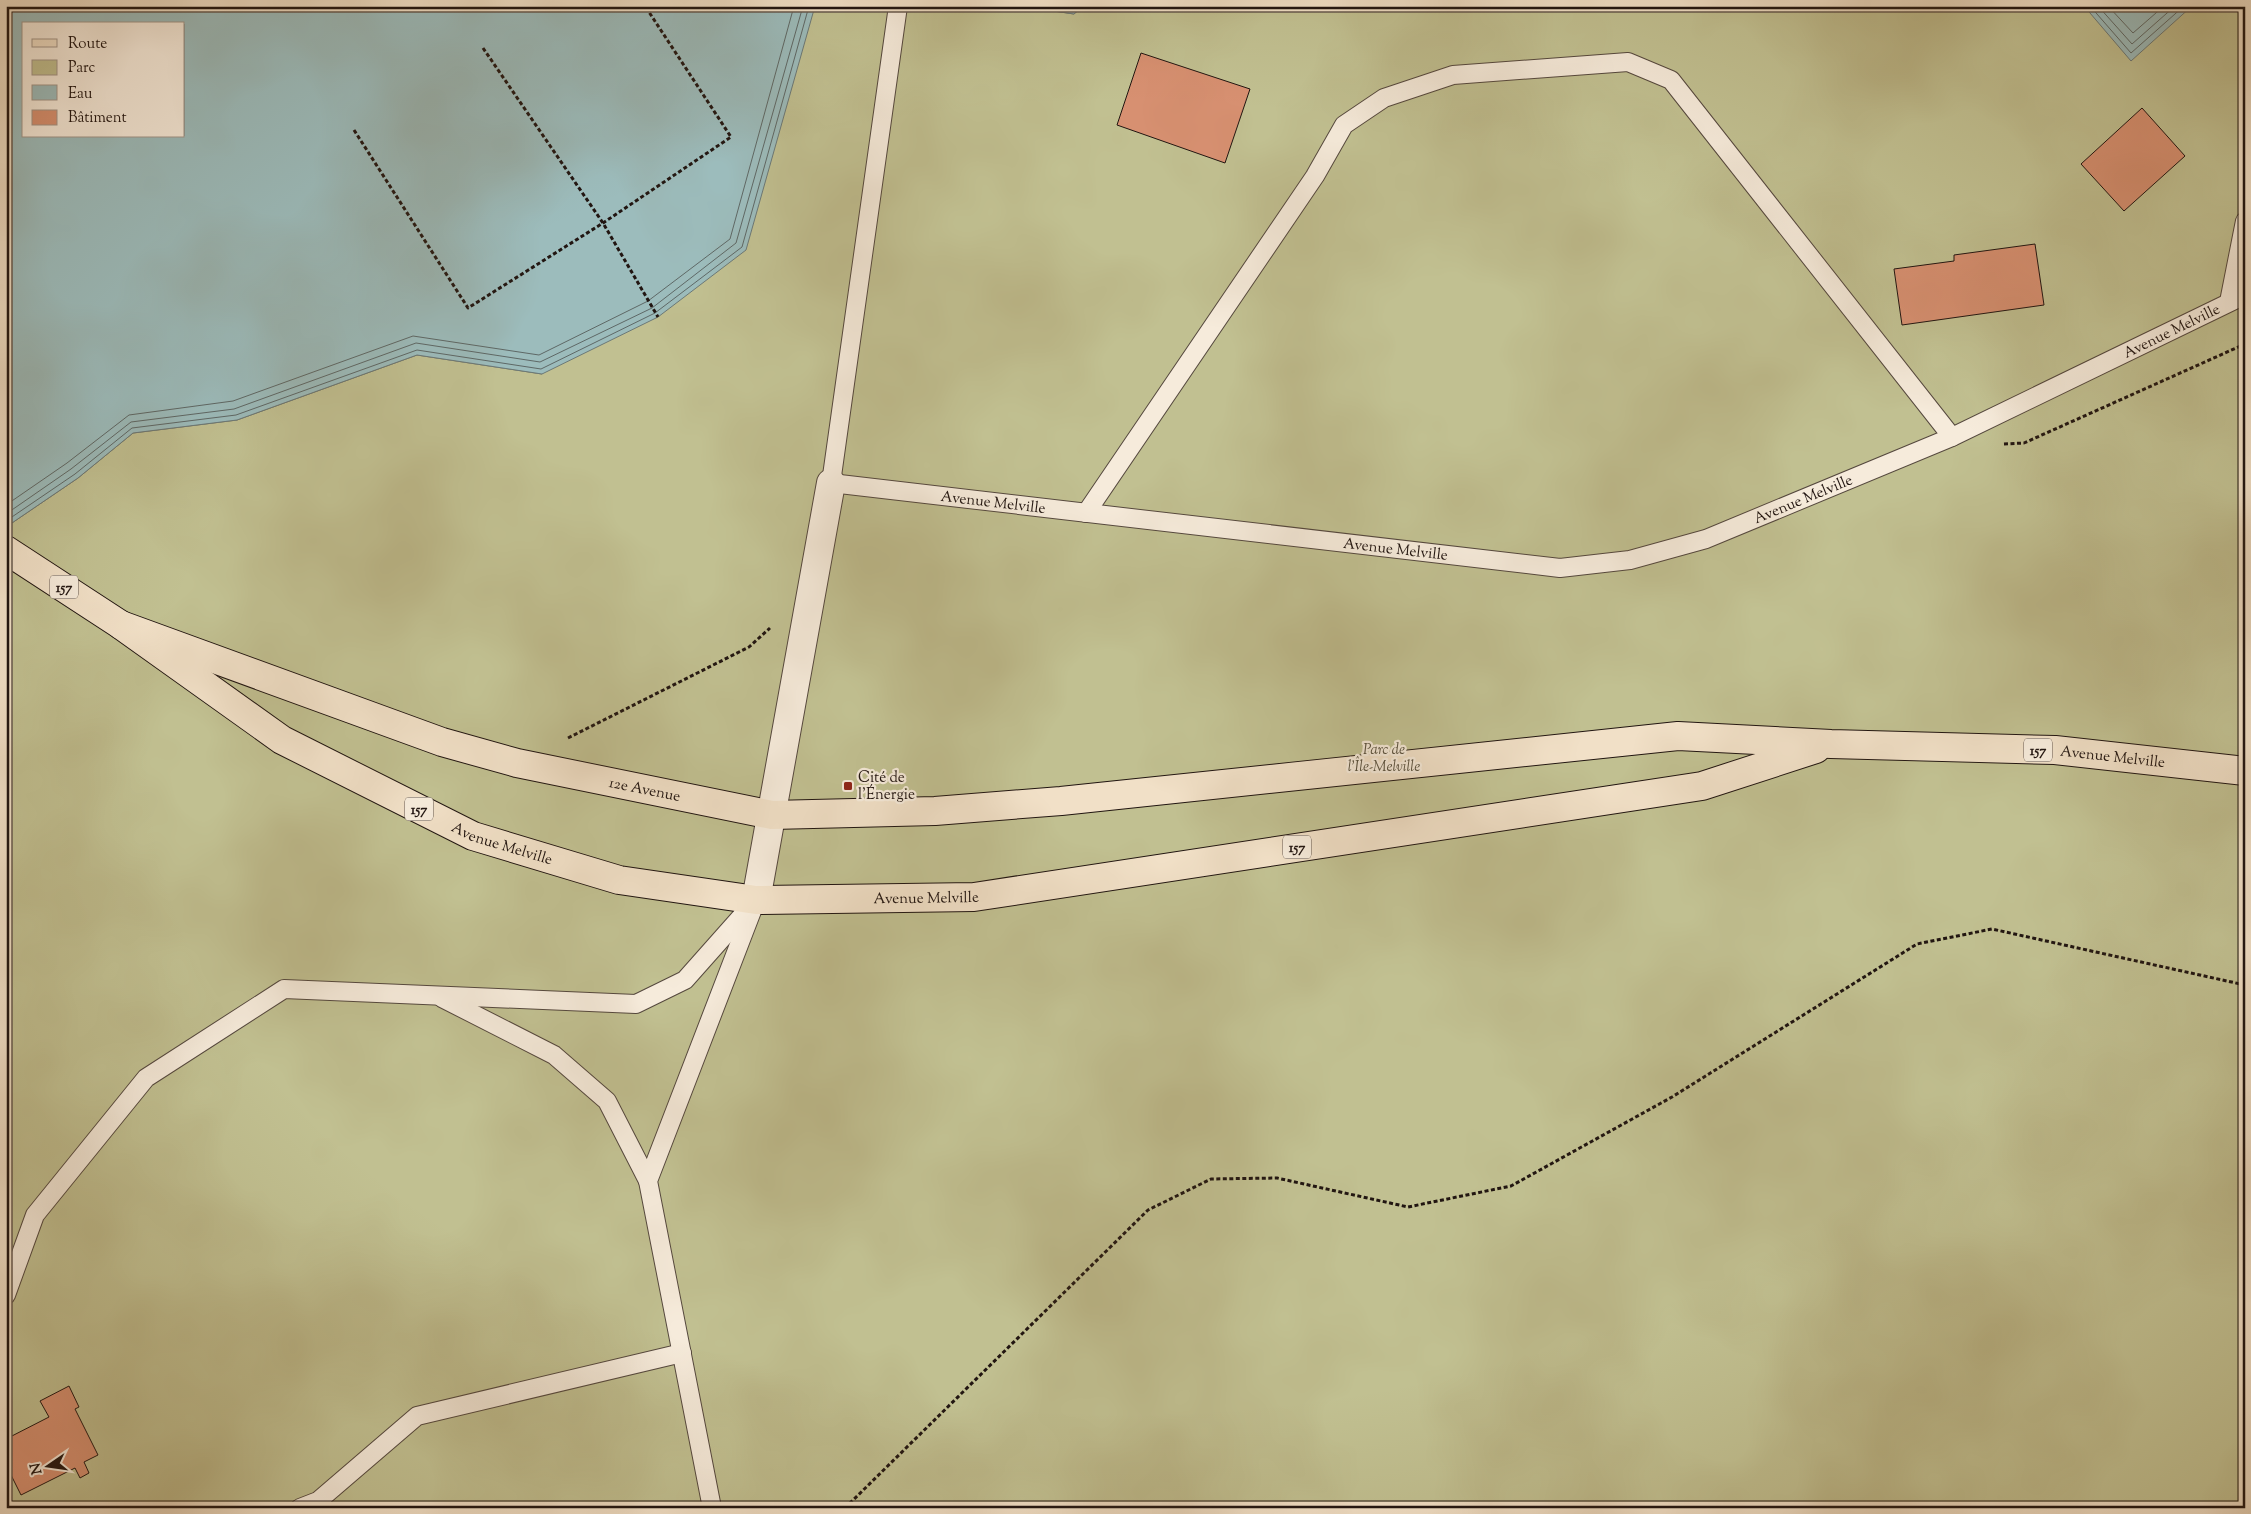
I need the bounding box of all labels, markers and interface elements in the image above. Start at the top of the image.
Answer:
legend [22,22,185,138]
text: Route [68,34,107,55]
text: Parc [68,58,96,79]
text: Eau [68,84,93,105]
text: Bâtiment [68,108,127,129]
street label: Avenue Melville [2120,300,2224,364]
street label: Avenue Melville [1751,470,1856,530]
street label: Avenue Melville [940,487,1047,520]
street label: Avenue Melville [1342,534,1449,567]
road number: 157 [50,576,78,598]
road number: 157 [2024,738,2052,762]
park label: Parc de l'Île-Melville [1348,740,1420,778]
street label: Avenue Melville [2059,742,2166,774]
place label: Cité de l'Énergie [858,768,915,806]
street label: 12e Avenue [607,773,682,808]
marker: Cité de l'Énergie [842,780,854,792]
road number: 157 [405,798,433,821]
street label: Avenue Melville [447,818,555,871]
road number: 157 [1283,836,1311,859]
street label: Avenue Melville [873,887,981,910]
north arrow [22,1442,72,1492]
text: N [26,1461,48,1476]

